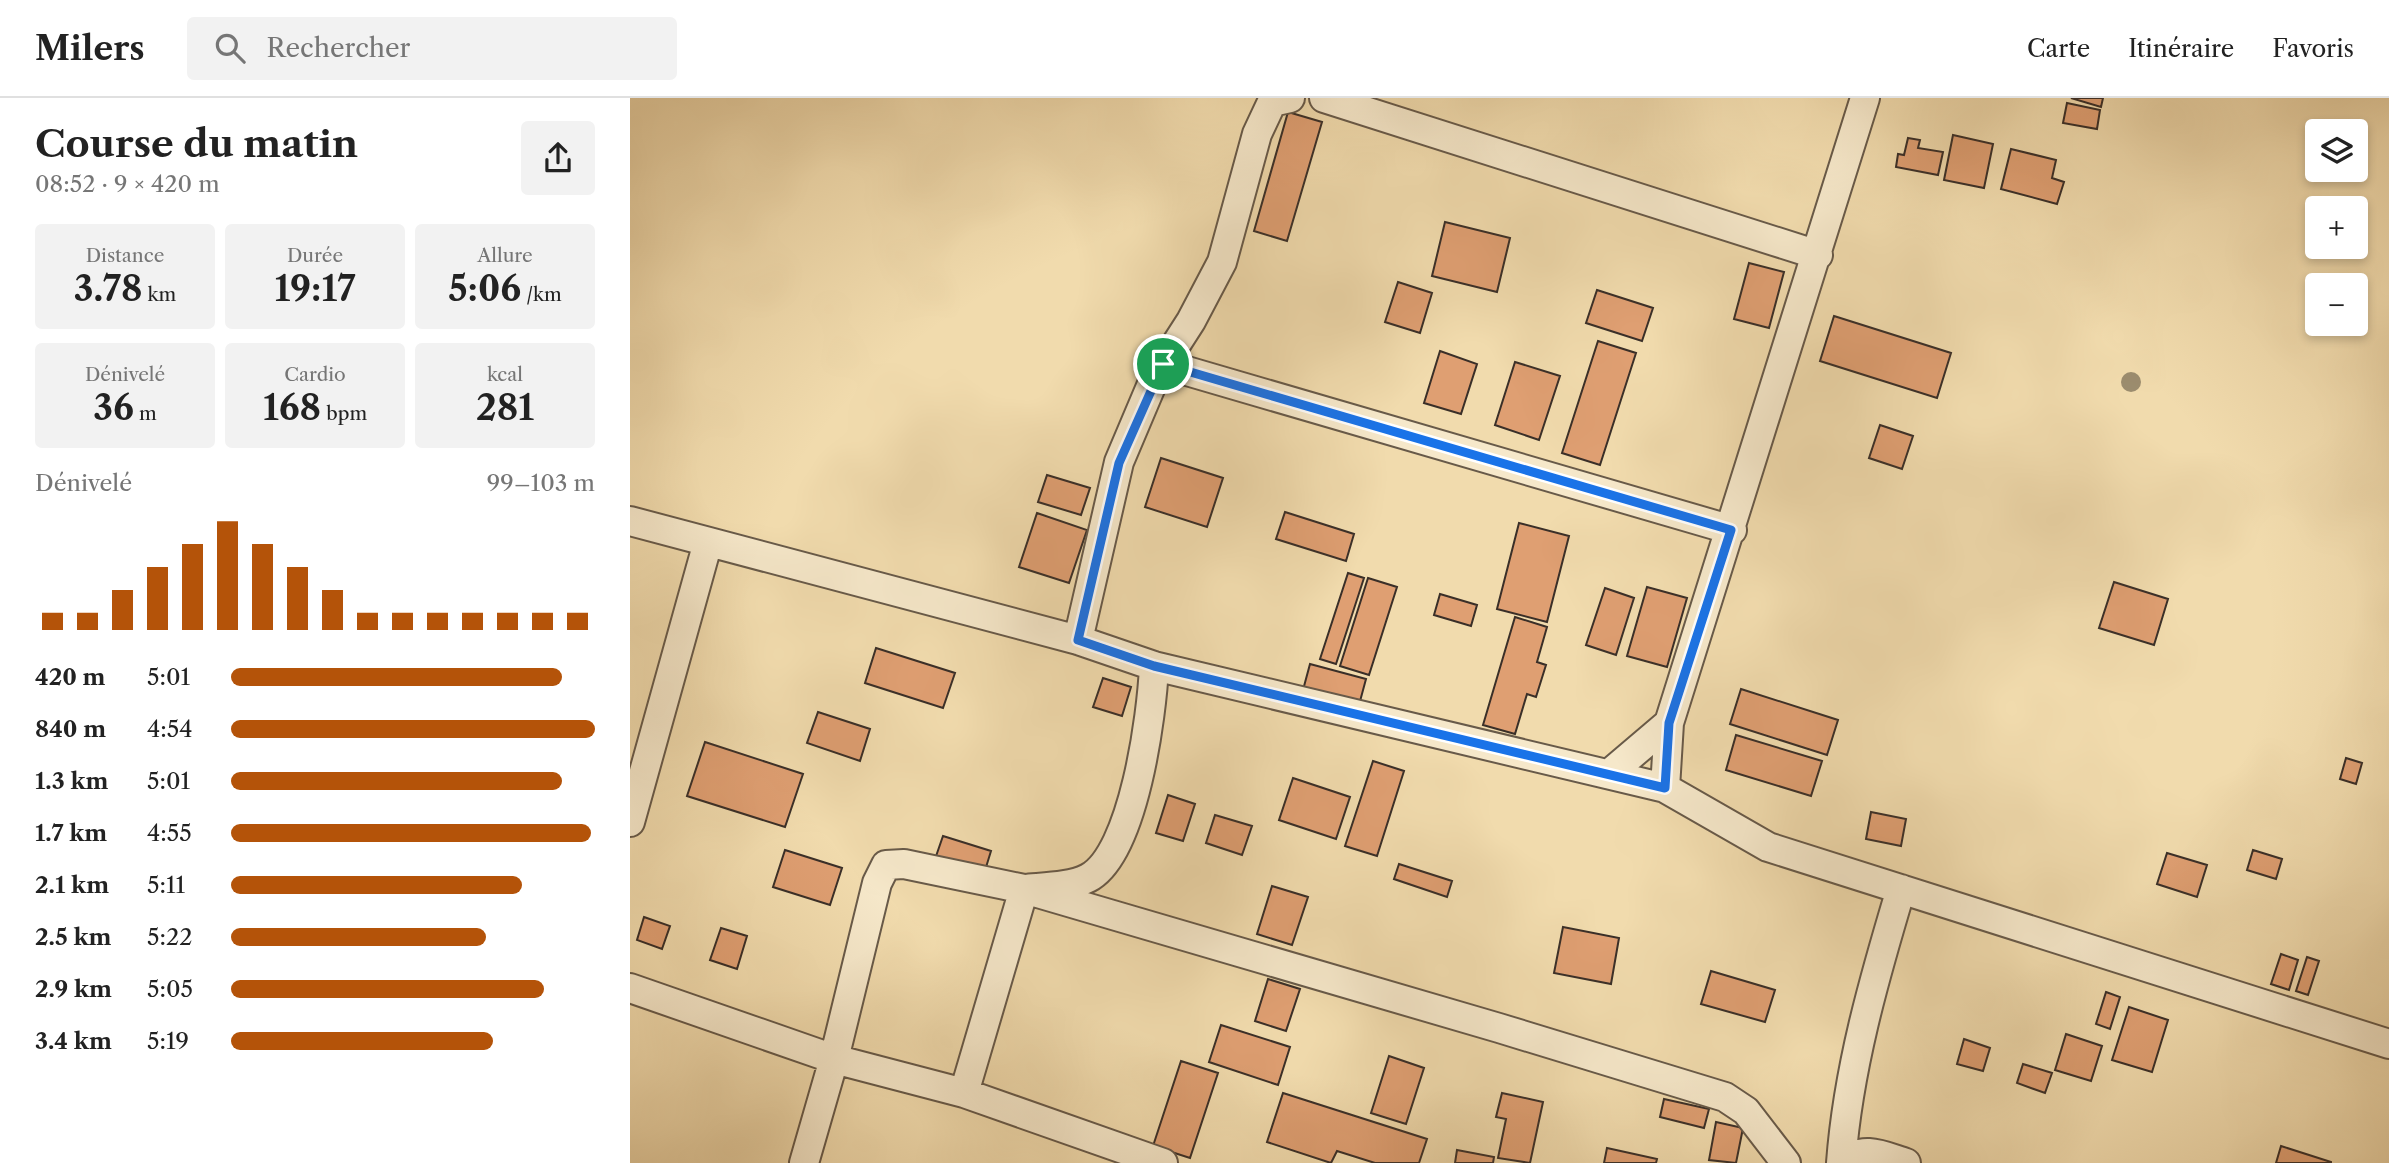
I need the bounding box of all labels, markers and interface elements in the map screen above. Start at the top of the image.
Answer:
search box [187,17,677,80]
text: Milers [35,28,145,69]
icon: search [211,29,249,67]
text: Rechercher [267,32,411,64]
text: Carte [2027,34,2090,63]
text: Itinéraire [2128,34,2234,63]
text: Favoris [2272,34,2354,63]
map controls [2305,119,2368,336]
button: layers [2305,119,2368,182]
text: Course du matin [35,120,358,167]
button: share [521,121,595,195]
text: 08:52 · 9 × 420 m [35,170,220,198]
button: + [2305,196,2368,259]
text: Distance [86,244,164,267]
text: Durée [287,244,343,267]
text: Allure [477,244,533,267]
text: 3.78 [74,267,143,310]
text: 19:17 [274,267,356,310]
text: 5:06 [448,267,521,310]
button: − [2305,273,2368,336]
text: km [143,283,176,306]
text: /km [521,283,562,306]
pin [1133,334,1193,394]
icon: arrive [1144,345,1182,383]
text: Dénivelé [85,363,165,386]
text: Cardio [284,363,346,386]
text: kcal [487,363,523,386]
text: 36 [93,386,134,429]
text: 168 [263,386,321,429]
text: 281 [476,386,534,429]
text: m [134,402,157,425]
text: bpm [321,402,367,425]
text: Dénivelé [35,469,132,497]
text: 99–103 m [487,469,595,497]
text: 420 m [35,663,106,691]
text: 5:01 [147,663,190,691]
text: 840 m [35,715,106,743]
text: 4:54 [147,715,193,743]
text: 1.3 km [35,767,109,795]
text: 5:01 [147,767,190,795]
text: 1.7 km [35,819,107,847]
text: 4:55 [147,819,192,847]
text: 2.1 km [35,871,109,899]
text: 5:11 [147,871,185,899]
text: 2.5 km [35,923,111,951]
text: 5:22 [147,923,192,951]
text: 2.9 km [35,975,112,1003]
text: 5:05 [147,975,193,1003]
text: 3.4 km [35,1027,112,1055]
text: 5:19 [147,1027,189,1055]

